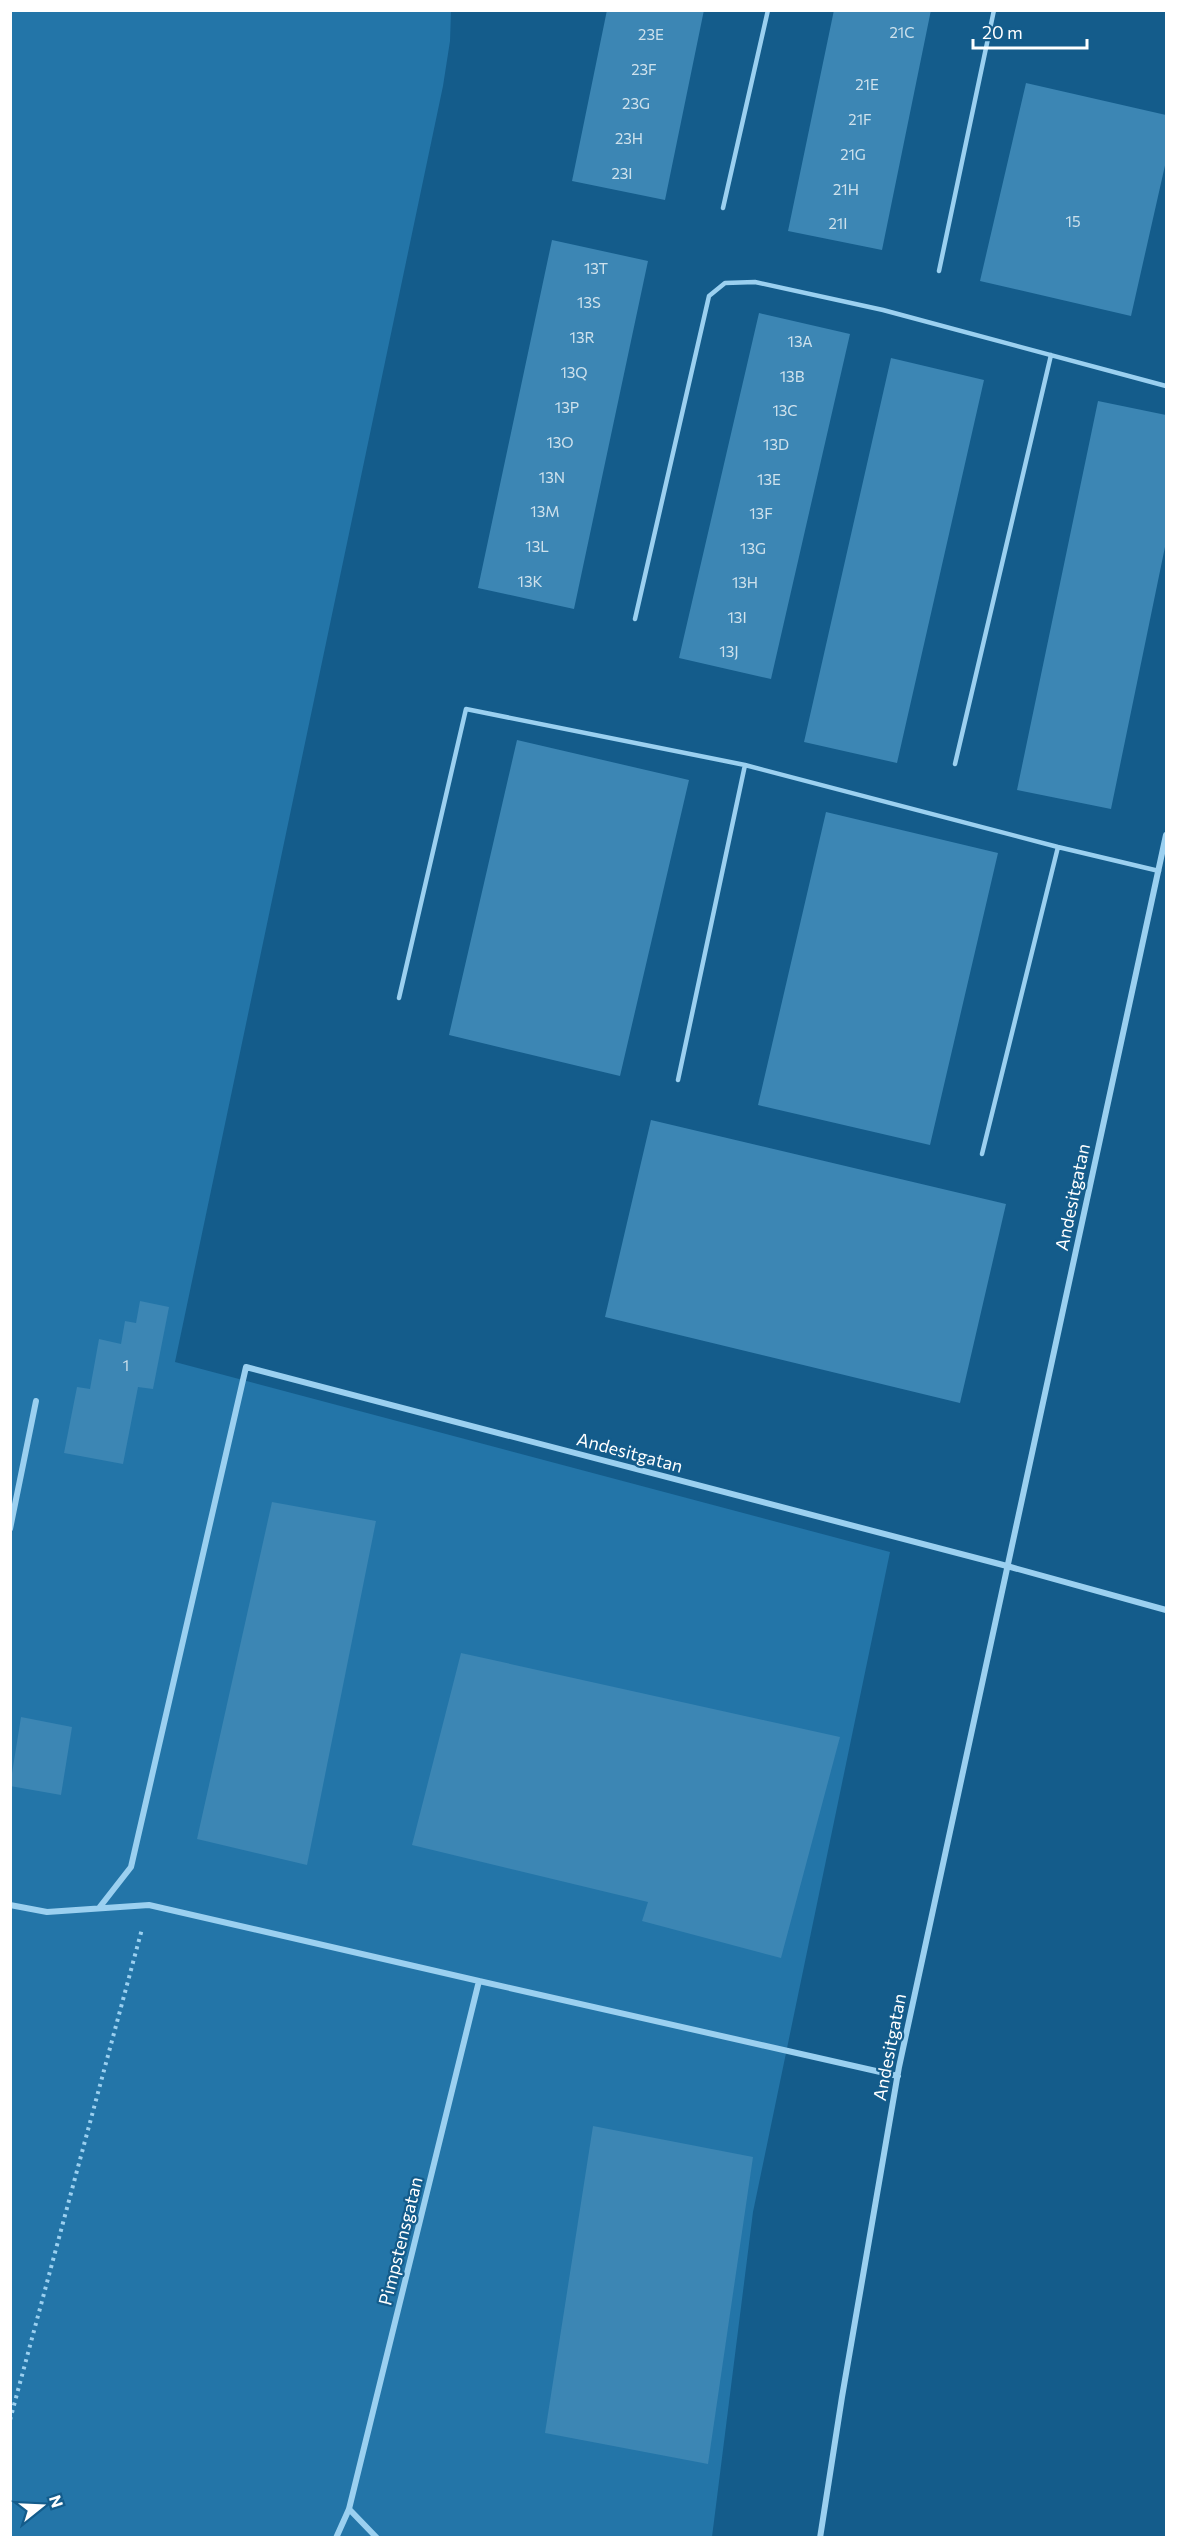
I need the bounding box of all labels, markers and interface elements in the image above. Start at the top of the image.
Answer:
scale bar [973,12,1087,50]
text: 20 m [982,21,1023,43]
house number: 21C [889,23,915,41]
house number: 23E [638,25,664,43]
house number: 23F [631,60,657,78]
house number: 21E [855,75,879,93]
house number: 23G [622,94,650,112]
house number: 21F [848,110,872,128]
house number: 23H [615,129,643,147]
house number: 21G [840,145,866,163]
house number: 23I [611,164,633,182]
house number: 21H [833,180,859,198]
house number: 15 [1065,212,1081,230]
house number: 21I [829,214,847,232]
house number: 13T [584,259,608,277]
house number: 13S [577,293,601,311]
house number: 13R [569,328,595,346]
house number: 13A [788,332,812,350]
house number: 13Q [560,363,588,381]
house number: 13B [780,367,805,385]
house number: 13P [555,398,579,416]
house number: 13C [772,401,798,419]
house number: 13O [546,433,574,451]
house number: 13D [763,435,789,453]
house number: 13N [539,468,565,486]
house number: 13E [757,470,781,488]
house number: 13M [530,502,560,520]
house number: 13F [749,504,773,522]
house number: 13L [525,537,549,555]
house number: 13G [740,539,766,557]
house number: 13K [517,572,543,590]
house number: 13H [732,573,758,591]
house number: 13I [727,608,747,626]
house number: 13J [719,642,739,660]
street label: Andesitgatan [1050,1141,1094,1253]
house number: 1 [123,1356,129,1374]
street label: Andesitgatan [575,1427,685,1477]
street label: Andesitgatan [868,1991,910,2103]
street label: Pimpstensgatan [373,2174,427,2308]
north arrow [12,2476,72,2536]
text: N [46,2493,68,2510]

